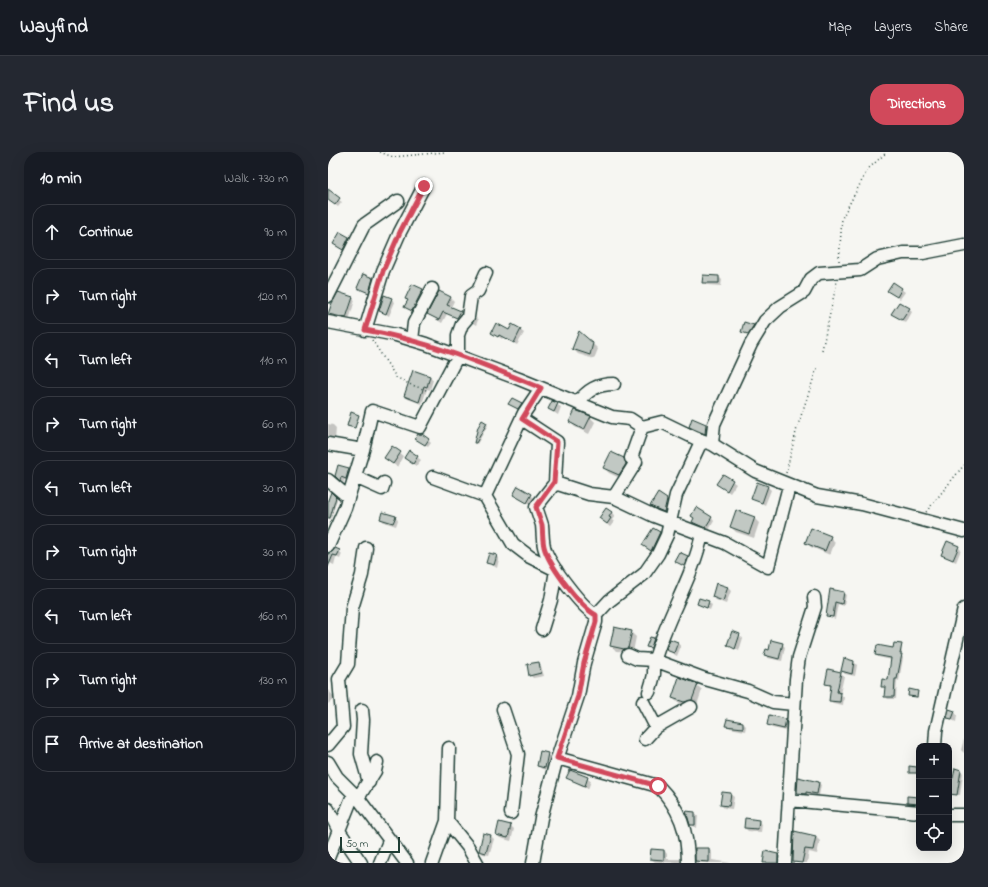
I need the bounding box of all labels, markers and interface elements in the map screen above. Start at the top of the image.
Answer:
text: Wayfind [20,14,88,41]
text: Map [828,17,852,38]
text: Layers [874,17,912,38]
text: Share [934,17,968,38]
text: Find us [24,84,114,125]
button: Directions [870,84,964,125]
text: 10 min [40,166,82,191]
text: Walk · 730 m [224,169,288,188]
route end [415,177,433,195]
icon: ahead [41,221,63,243]
text: Continue [79,221,133,243]
text: 90 m [264,223,287,242]
icon: right [41,285,63,307]
text: Turn right [79,285,137,307]
text: 120 m [257,287,287,306]
icon: left [41,349,63,371]
text: Turn left [79,349,132,371]
text: 110 m [260,351,287,370]
icon: right [41,413,63,435]
text: Turn right [79,413,137,435]
text: 60 m [262,415,287,434]
icon: left [41,477,63,499]
text: Turn left [79,477,132,499]
text: 30 m [263,479,287,498]
icon: right [41,541,63,563]
text: Turn right [79,541,137,563]
text: 30 m [263,543,287,562]
icon: left [41,605,63,627]
text: Turn left [79,605,132,627]
text: 160 m [258,607,287,626]
icon: right [41,669,63,691]
text: Turn right [79,669,137,691]
text: 130 m [259,671,287,690]
icon: arrive [41,733,63,755]
text: Arrive at destination [79,733,203,755]
map controls [916,743,952,851]
button: + [916,743,952,779]
route start [649,777,667,795]
button: − [916,779,952,815]
button: locate [916,815,952,851]
scale bar [340,835,400,854]
text: 50 m [346,836,368,852]

